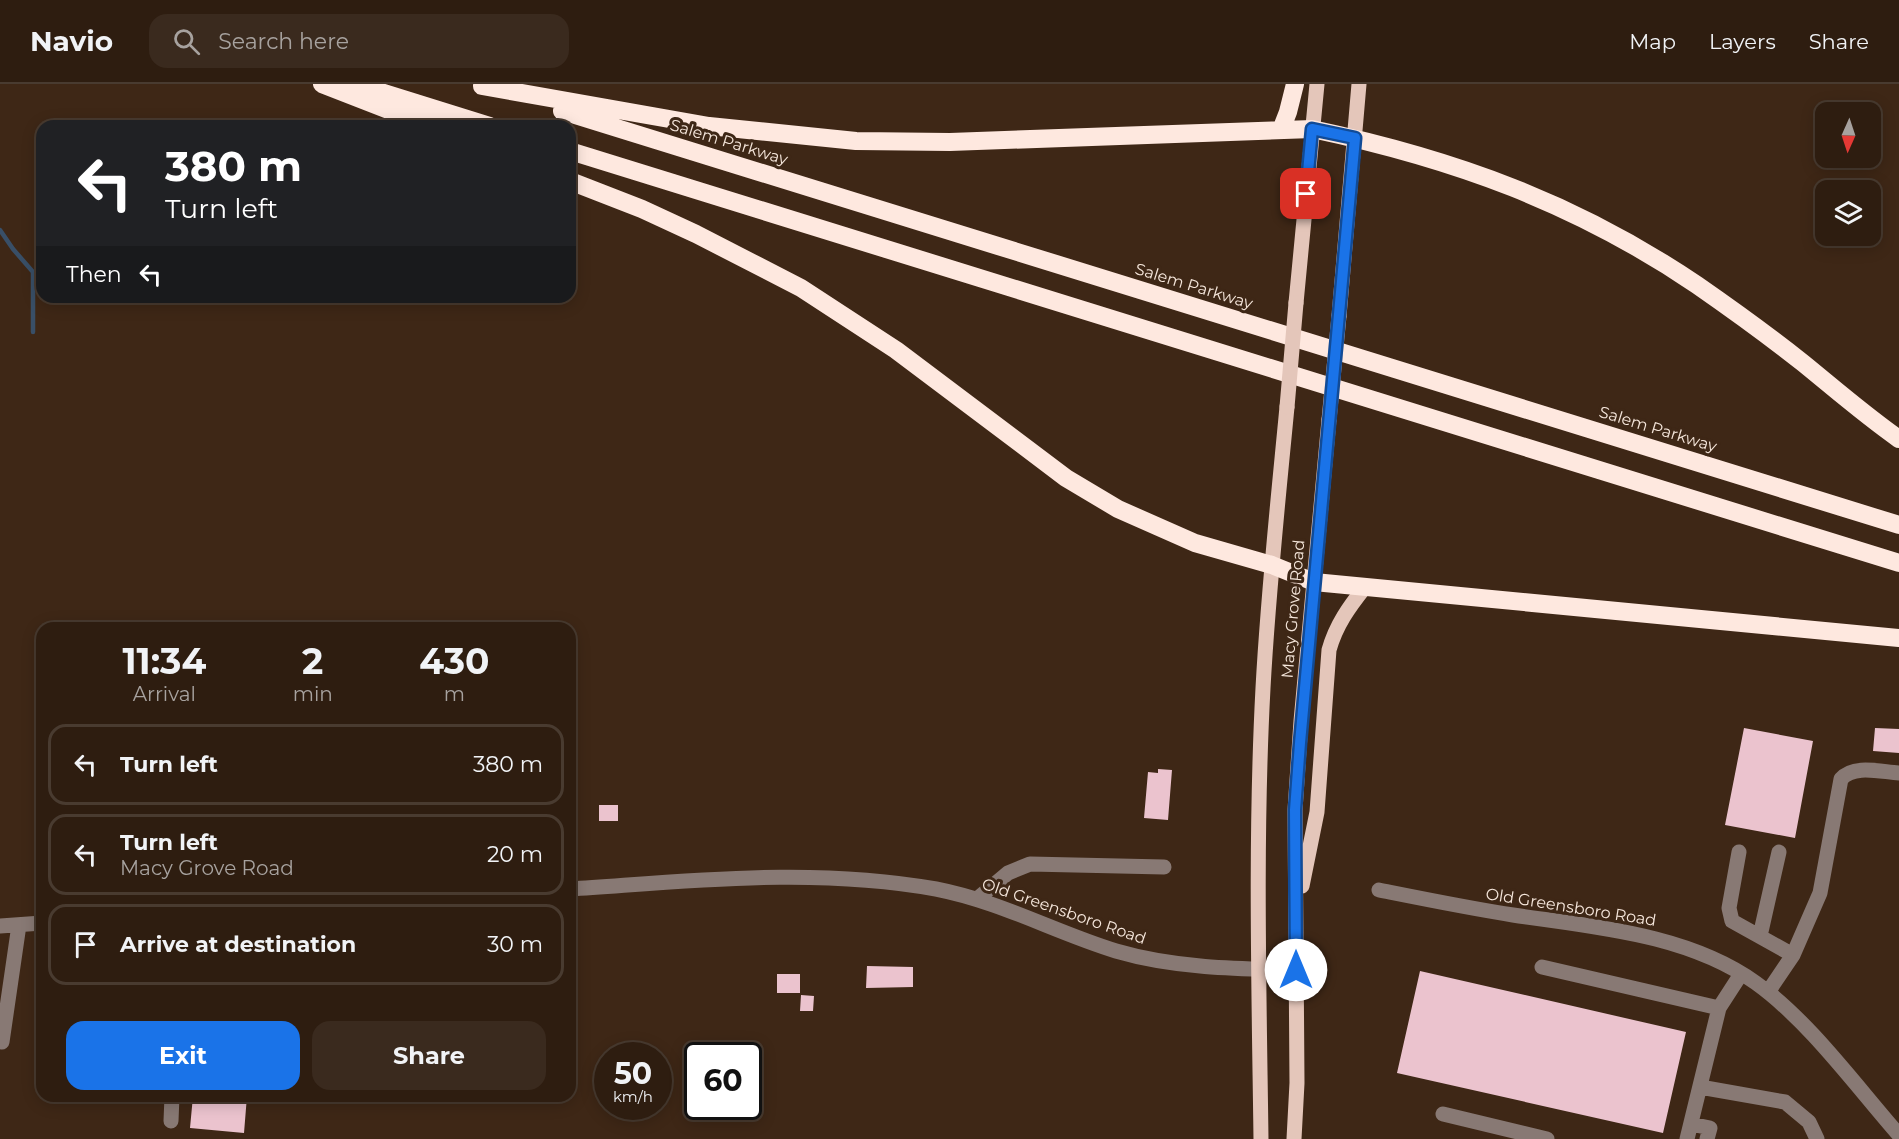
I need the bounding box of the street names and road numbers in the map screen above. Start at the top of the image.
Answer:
street label: Salem Parkway [668,115,790,169]
street label: Salem Parkway [1133,259,1255,313]
street label: Salem Parkway [1597,402,1719,456]
street label: Macy Grove Road [1277,539,1309,679]
street label: Old Greensboro Road [979,874,1149,948]
street label: Old Greensboro Road [1484,884,1658,930]

